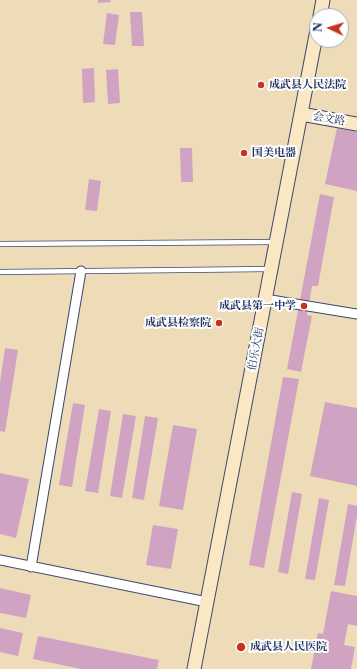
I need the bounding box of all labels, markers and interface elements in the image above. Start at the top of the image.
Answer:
north arrow [309,8,349,48]
text: N [311,22,325,32]
place label: 成武县人民法院 [269,78,346,92]
marker: 成武县人民法院 [256,80,266,90]
street label: 会文路 [312,110,346,128]
place label: 国美电器 [252,146,296,160]
marker: 国美电器 [239,148,249,158]
place label: 成武县第一中学 [219,299,296,313]
marker: 成武县第一中学 [299,301,309,311]
place label: 成武县检察院 [145,316,211,330]
marker: 成武县检察院 [214,318,224,328]
street label: 伯乐大街 [245,326,267,372]
place label: 成武县人民医院 [250,640,327,654]
marker: 成武县人民医院 [235,641,247,653]

